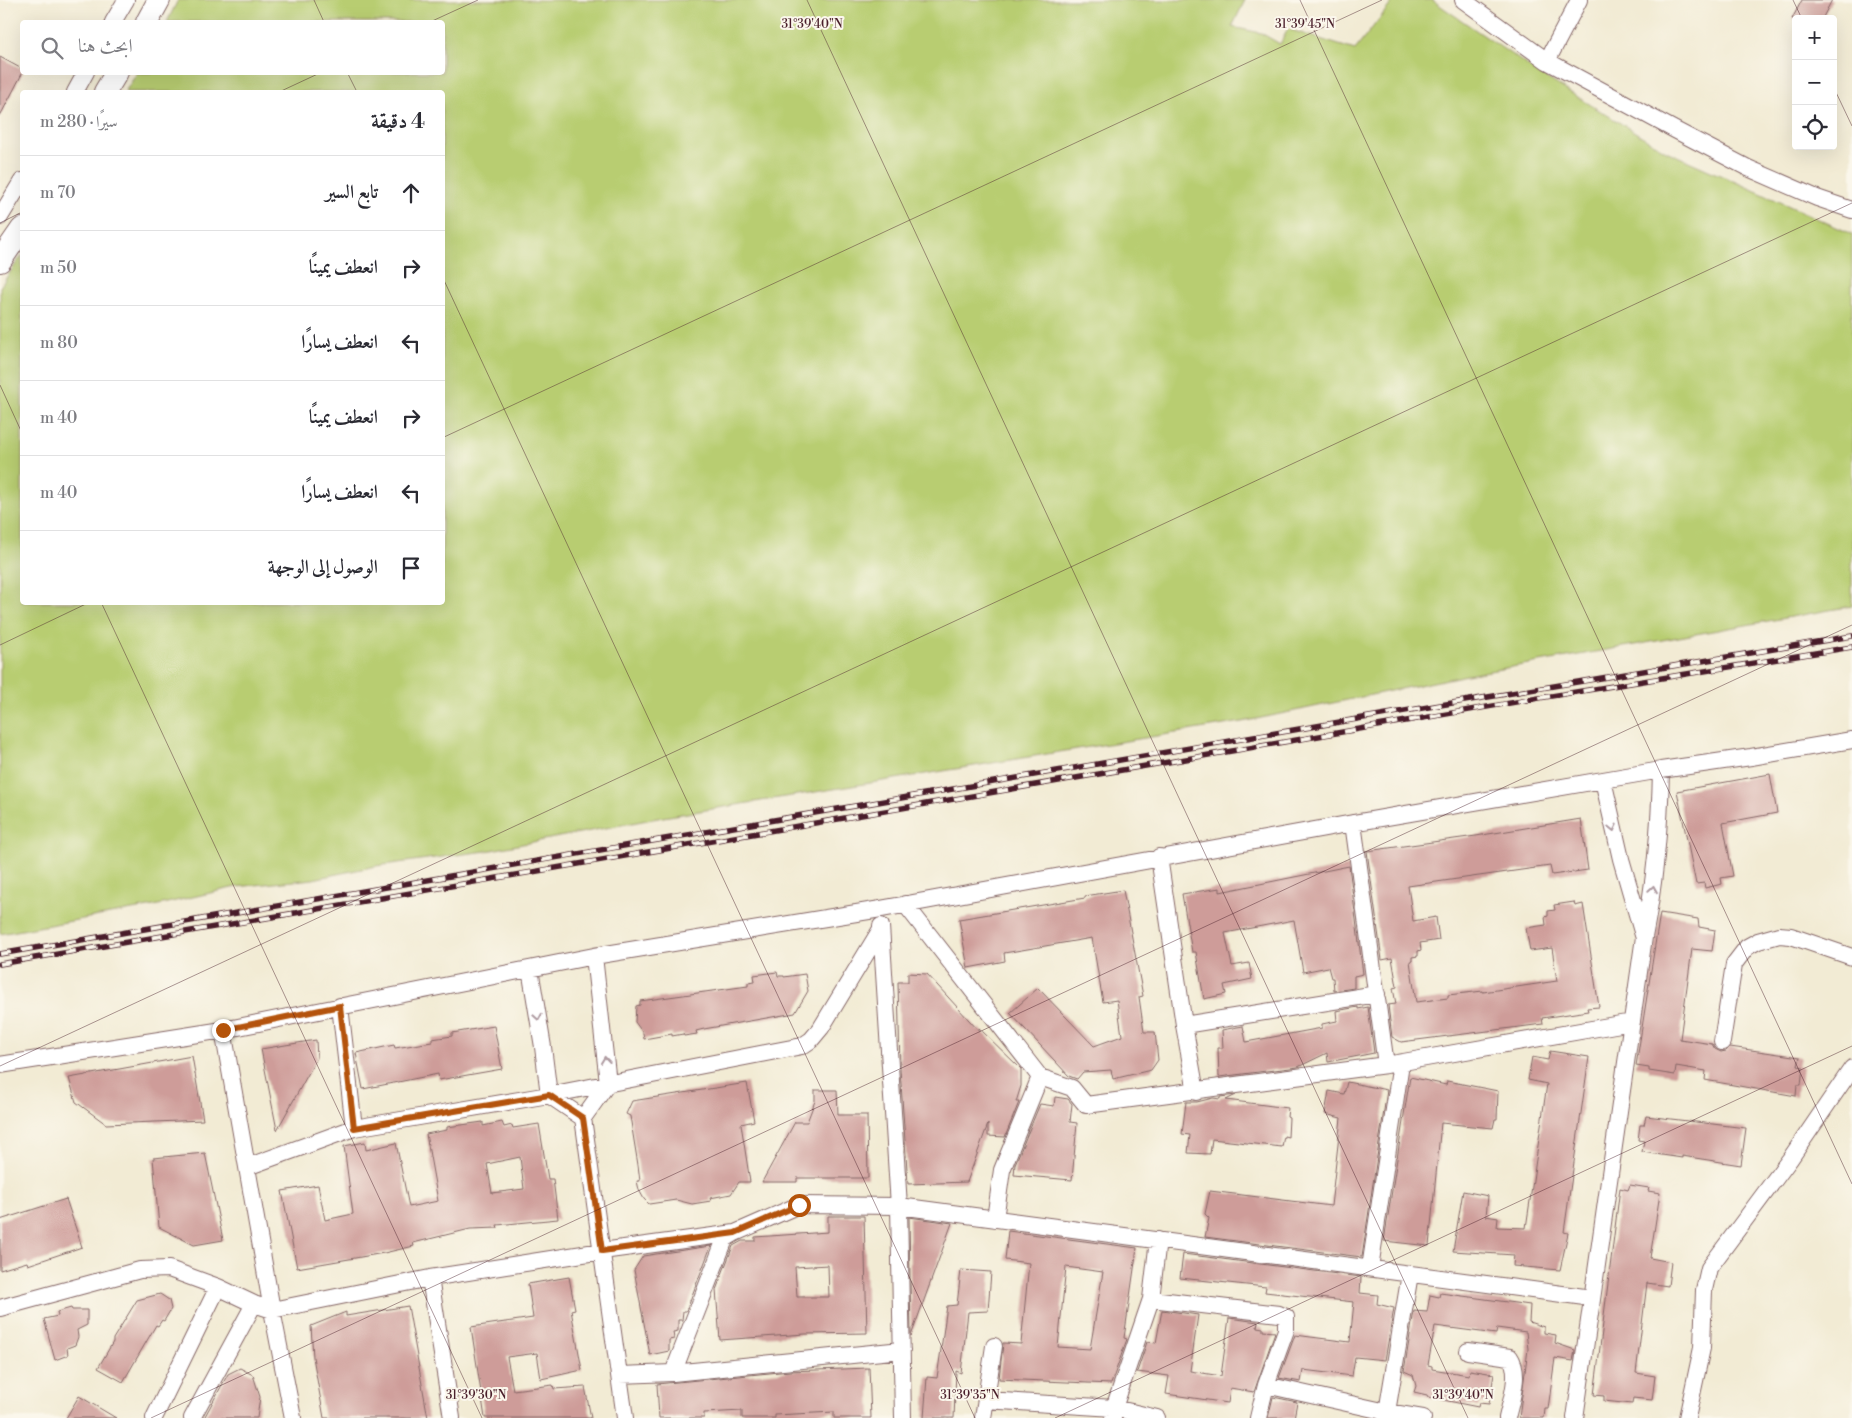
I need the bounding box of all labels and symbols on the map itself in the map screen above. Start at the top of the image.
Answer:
text: 31°39'40"N [781,17,843,32]
text: 31°39'45"N [1275,17,1335,32]
one-way arrow [1607,824,1618,832]
one-way arrow [1647,885,1657,894]
one-way arrow [532,1013,542,1021]
route end [212,1019,235,1042]
one-way arrow [600,1056,611,1064]
route start [788,1194,811,1217]
text: 31°39'30"N [446,1388,506,1403]
text: 31°39'35"N [940,1388,1000,1403]
text: 31°39'40"N [1432,1388,1494,1403]

